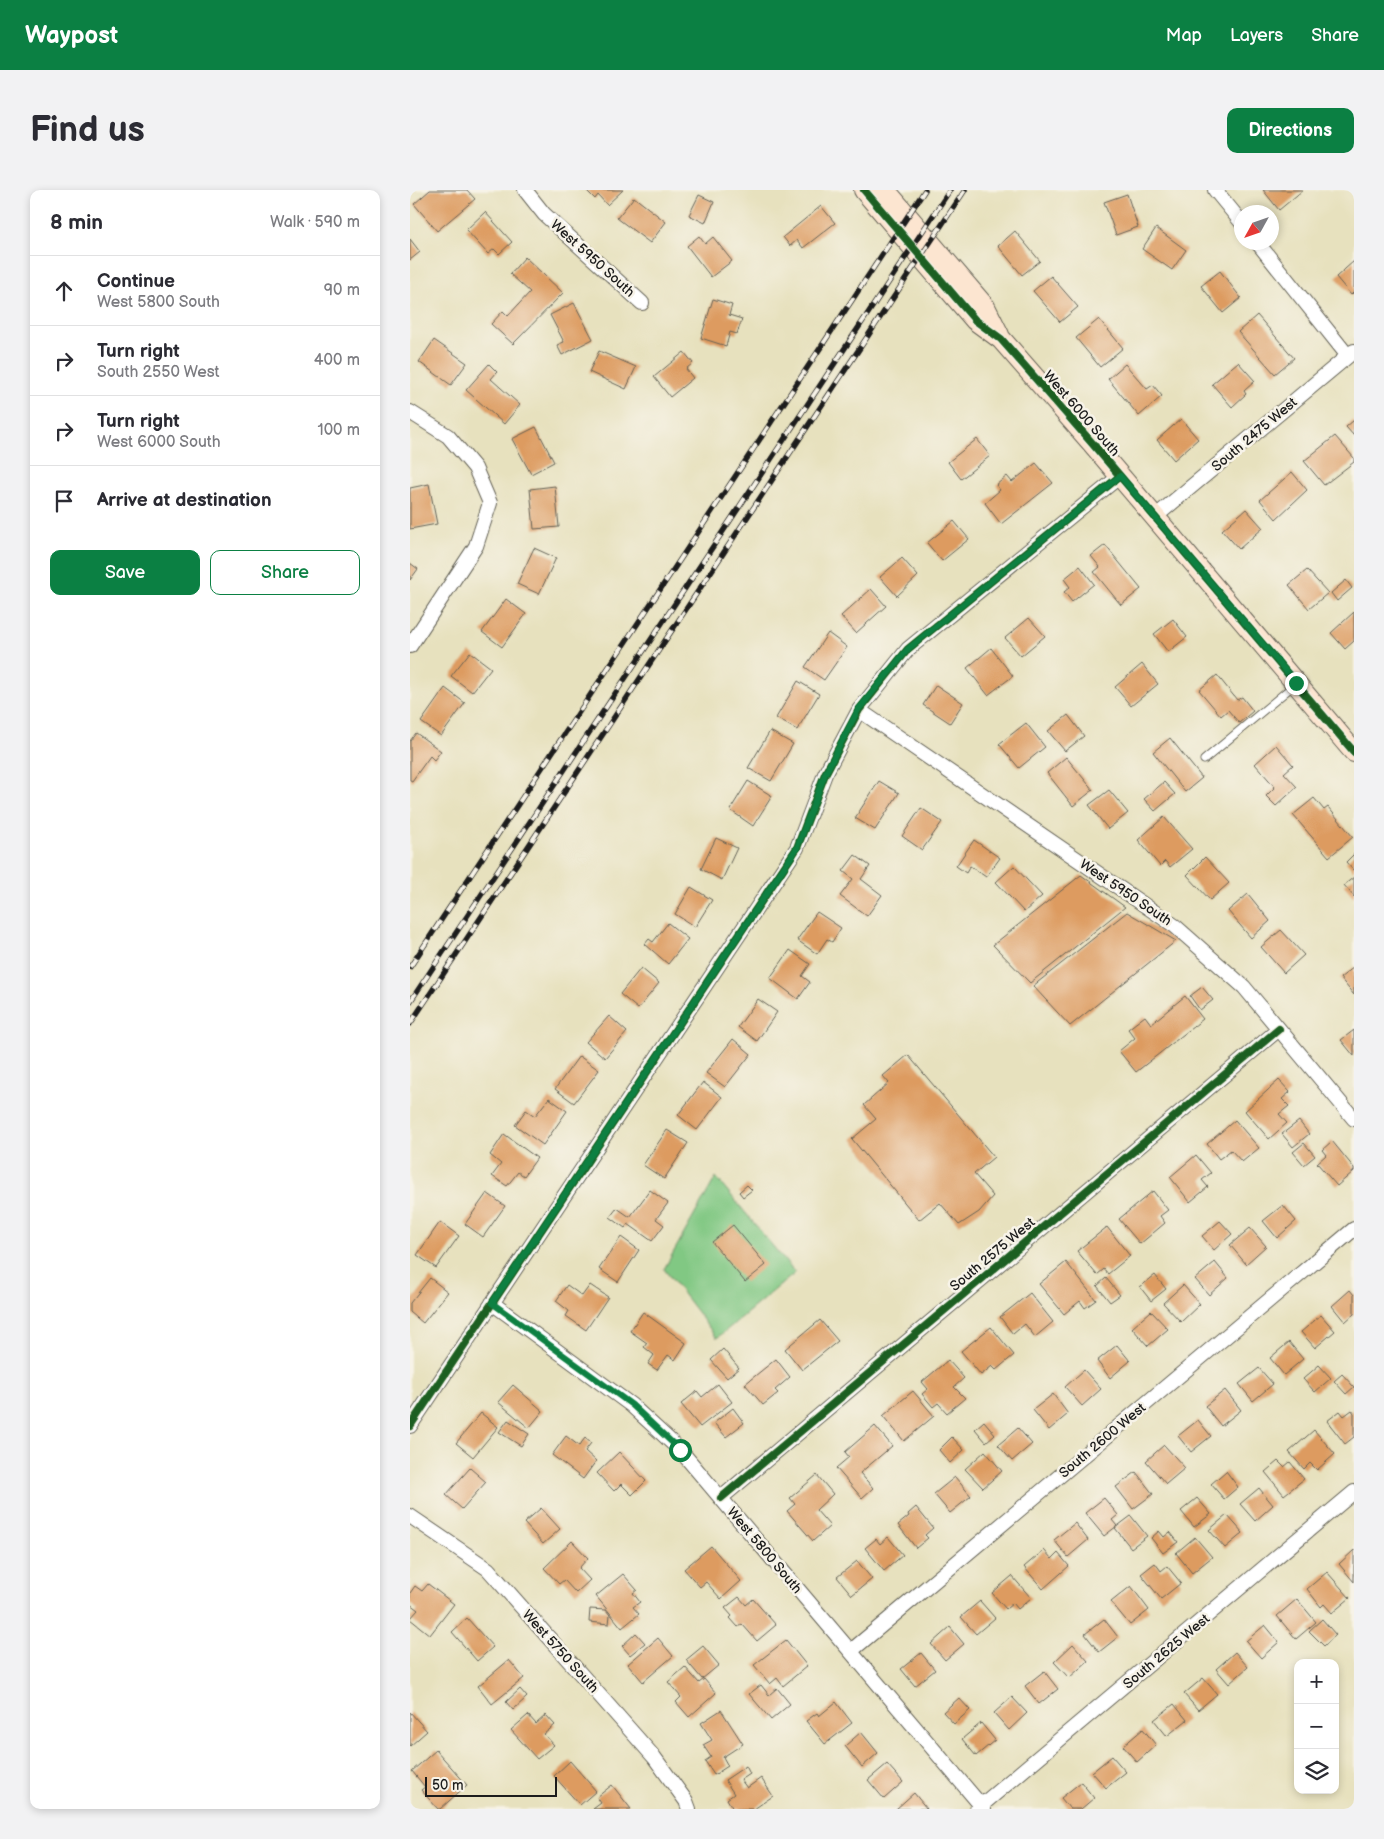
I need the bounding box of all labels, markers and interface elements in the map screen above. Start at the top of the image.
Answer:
text: Waypost [25,21,118,50]
text: Map [1166,25,1202,46]
text: Layers [1230,25,1283,46]
text: Share [1311,25,1359,46]
button: Directions [1227,108,1354,153]
text: Find us [30,109,145,152]
north arrow [1234,205,1279,250]
text: 8 min [50,210,103,235]
text: Walk · 590 m [270,213,360,232]
street label: West 5950 South [547,216,638,301]
text: Continue [97,270,175,293]
icon: ahead [50,277,78,305]
text: 90 m [324,281,360,300]
text: West 5800 South [97,293,220,312]
text: Turn right [97,340,180,363]
icon: right [50,347,78,375]
text: 400 m [314,351,360,370]
text: South 2550 West [97,363,219,382]
street label: West 6000 South [1040,367,1124,460]
street label: South 2475 West [1208,393,1301,475]
text: Turn right [97,410,180,433]
icon: right [50,417,78,445]
text: 100 m [317,421,360,440]
text: West 6000 South [97,433,221,452]
icon: arrive [50,487,78,515]
text: Arrive at destination [97,489,272,512]
button: Save [50,550,200,595]
button: Share [210,550,360,595]
route end [1285,672,1308,695]
street label: West 5950 South [1076,855,1175,930]
street label: South 2575 West [946,1213,1039,1295]
street label: South 2600 West [1056,1399,1150,1482]
route start [669,1439,692,1462]
street label: West 5800 South [724,1504,806,1597]
street label: West 5750 South [519,1606,603,1697]
street label: South 2625 West [1120,1610,1214,1693]
map controls [1294,1659,1339,1794]
button: + [1294,1659,1339,1704]
button: − [1294,1704,1339,1749]
button: layers [1294,1749,1339,1794]
scale bar [425,1774,558,1797]
text: 50 m [432,1777,464,1794]

